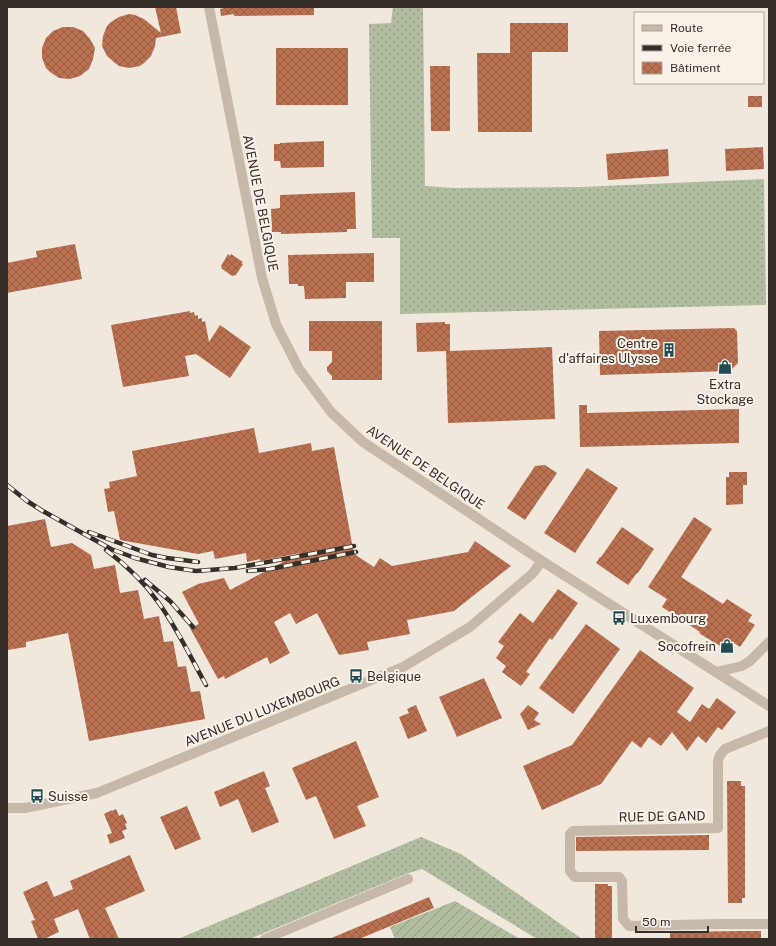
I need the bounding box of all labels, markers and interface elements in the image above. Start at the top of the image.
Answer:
legend [634,12,764,84]
text: Route [670,21,703,35]
text: Voie ferrée [670,41,731,55]
text: Bâtiment [670,61,721,75]
street label: AVENUE DE BELGIQUE [240,133,281,273]
place label: Centre d'affaires Ulysse [558,336,658,366]
building icon: Centre d'affaires Ulysse [661,342,677,358]
shop icon: Extra Stockage [717,359,733,375]
place label: Extra Stockage [696,377,754,407]
street label: AVENUE DE BELGIQUE [364,422,488,513]
bus stop icon: Luxembourg [611,610,627,626]
place label: Luxembourg [630,611,706,626]
shop icon: Socofrein [719,638,735,654]
place label: Socofrein [658,639,716,654]
bus stop icon: Belgique [348,668,364,684]
place label: Belgique [367,669,421,684]
street label: AVENUE DU LUXEMBOURG [182,673,342,750]
bus stop icon: Suisse [29,788,45,804]
place label: Suisse [48,789,88,804]
street label: RUE DE GAND [619,808,706,825]
scale bar [636,908,708,934]
text: 50 m [642,915,670,929]

